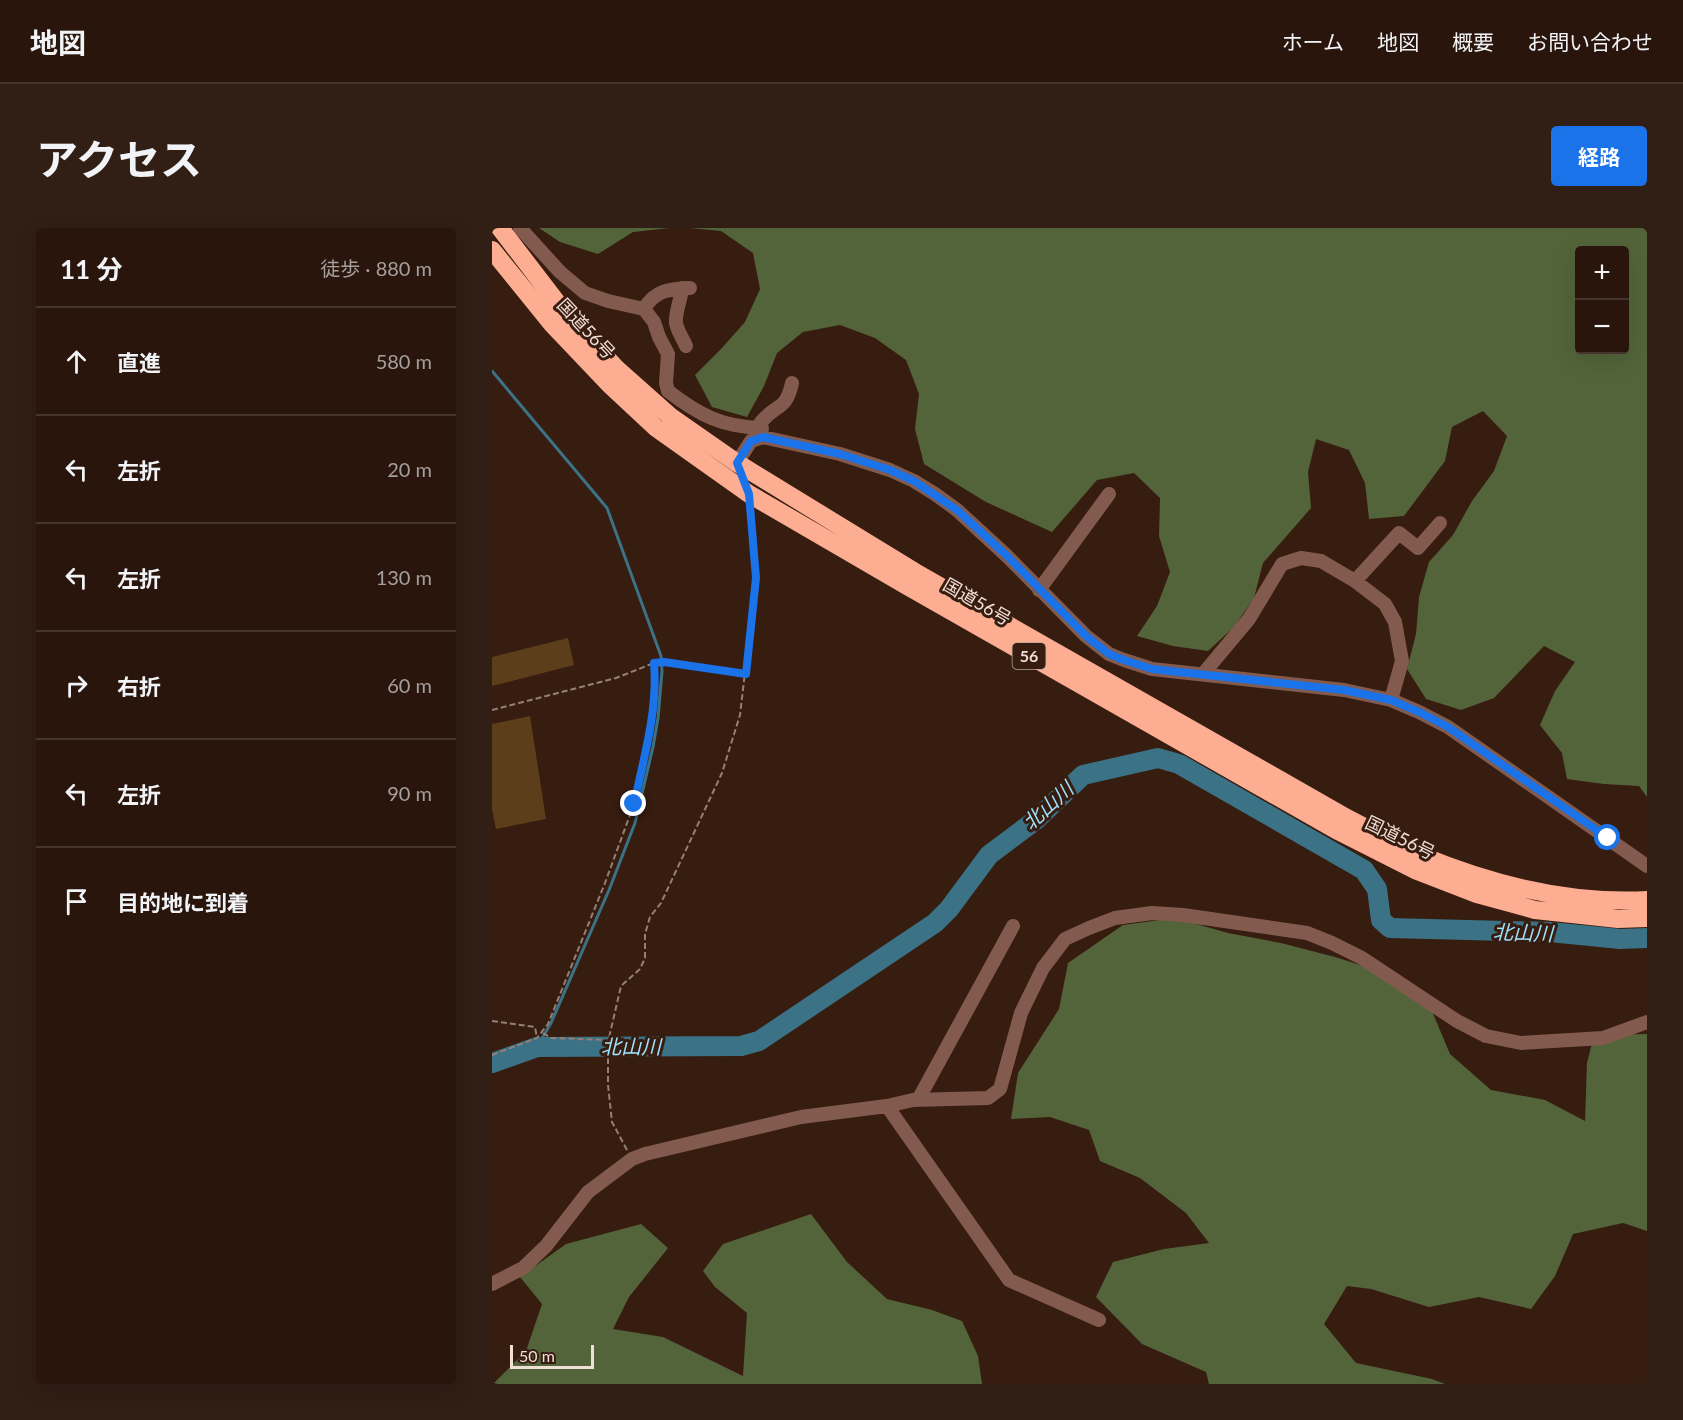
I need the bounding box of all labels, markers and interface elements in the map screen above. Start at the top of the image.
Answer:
text: 地図 [30,25,86,59]
text: ホーム [1282,29,1344,54]
text: 地図 [1377,29,1419,54]
text: 概要 [1452,29,1494,54]
text: お問い合わせ [1527,29,1653,54]
button: 経路 [1551,126,1647,186]
text: アクセス [36,134,202,184]
map controls [1575,246,1629,354]
button: + [1575,246,1629,300]
text: 11 分 [60,253,122,285]
text: 徒歩 · 880 m [320,256,432,280]
street label: 国道56号 [553,293,620,363]
button: − [1575,300,1629,354]
icon: ahead [60,345,93,378]
text: 直進 [117,349,161,376]
text: 580 m [376,349,432,373]
icon: left [60,453,93,486]
text: 左折 [117,457,161,484]
text: 20 m [387,457,432,481]
icon: left [60,561,93,594]
text: 左折 [117,565,161,592]
text: 130 m [376,565,432,589]
street label: 国道56号 [940,573,1015,629]
road number: 56 [1012,643,1046,669]
icon: right [60,669,93,702]
text: 右折 [117,673,161,700]
text: 60 m [387,673,432,697]
water label: 北山川 [1017,775,1079,834]
icon: left [60,777,93,810]
text: 左折 [117,781,161,808]
text: 90 m [387,781,432,805]
route end [620,790,646,816]
street label: 国道56号 [1362,811,1439,863]
route start [1594,824,1620,850]
icon: arrive [60,885,93,918]
text: 目的地に到着 [117,889,249,916]
water label: 北山川 [1493,919,1555,945]
water label: 北山川 [601,1034,663,1058]
scale bar [510,1342,594,1370]
text: 50 m [519,1346,555,1365]

